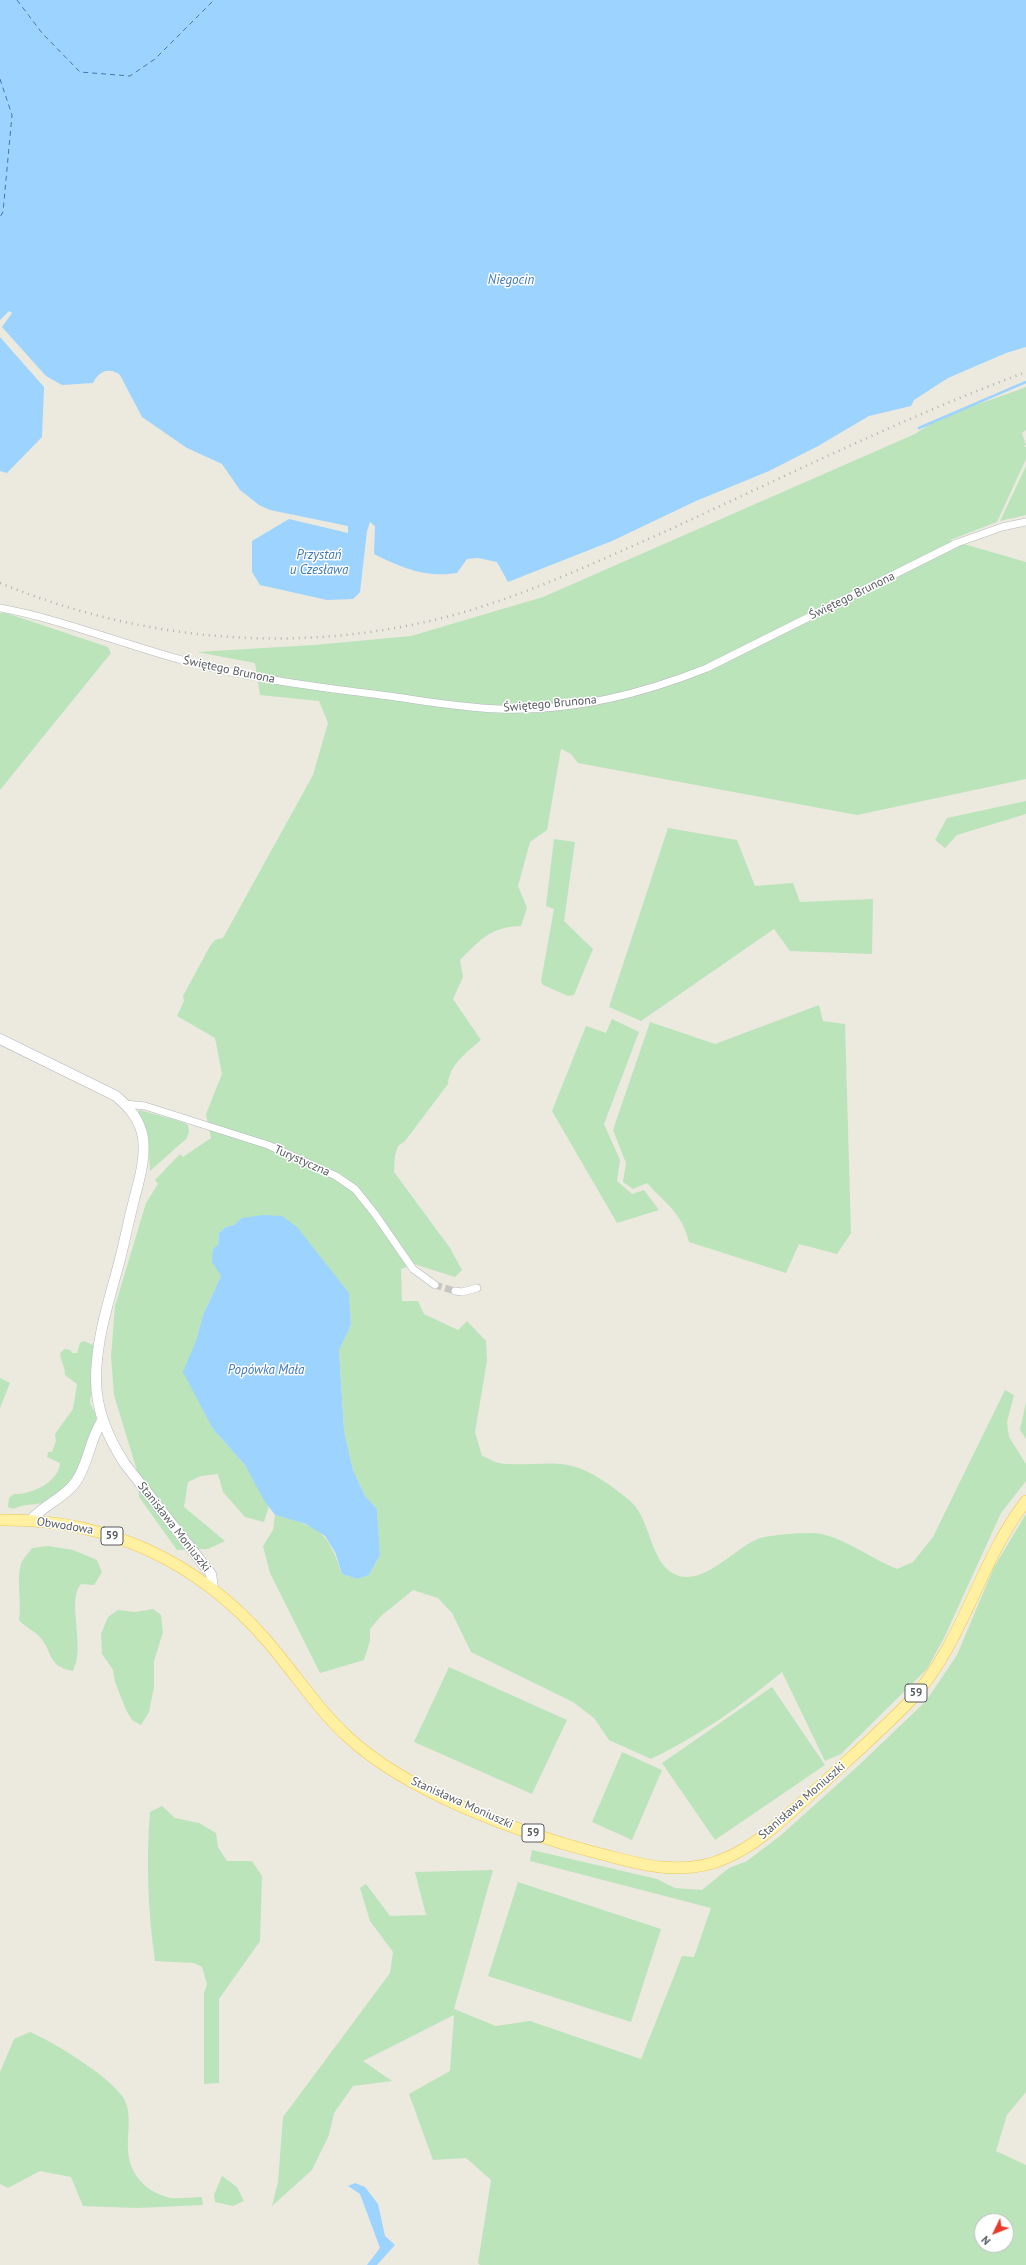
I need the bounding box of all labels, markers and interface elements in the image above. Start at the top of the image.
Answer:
water label: Niegocin [488,272,534,288]
water label: Przystań u Czesława [290,547,348,578]
street label: Świętego Brunona [807,569,897,623]
street label: Świętego Brunona [182,653,276,687]
street label: Świętego Brunona [503,693,597,715]
street label: Turystyczna [272,1142,332,1180]
water label: Popówka Mała [228,1362,304,1378]
street label: Stanisława Moniuszki [134,1479,214,1575]
street label: Obwodowa [36,1514,94,1538]
road number: 59 [101,1527,123,1545]
road number: 59 [905,1684,927,1702]
street label: Stanisława Moniuszki [756,1759,848,1843]
street label: Stanisława Moniuszki [409,1774,515,1832]
road number: 59 [522,1824,544,1842]
north arrow [974,2213,1014,2253]
text: N [978,2233,994,2248]

